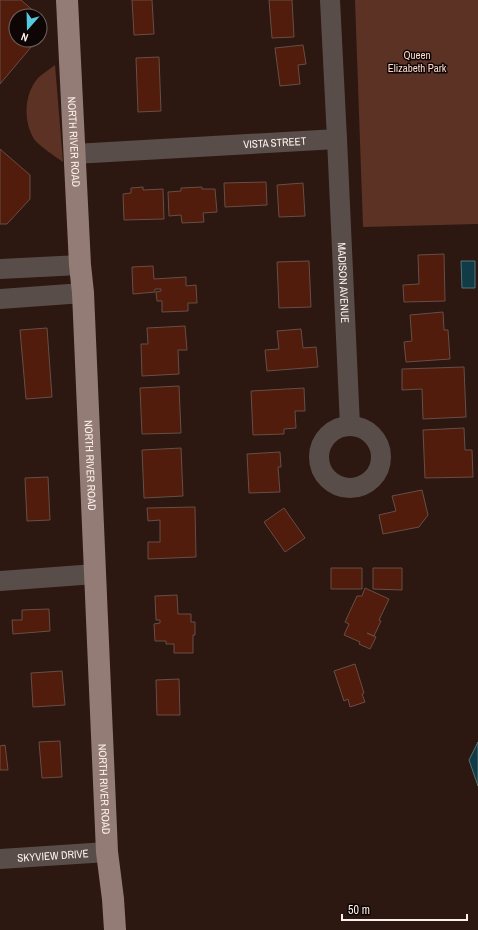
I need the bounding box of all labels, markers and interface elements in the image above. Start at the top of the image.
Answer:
north arrow [8,8,48,48]
text: N [19,30,30,45]
park label: Queen Elizabeth Park [388,48,447,75]
street label: NORTH RIVER ROAD [65,96,83,187]
street label: VISTA STREET [243,134,307,151]
street label: MADISON AVENUE [335,242,352,323]
street label: NORTH RIVER ROAD [81,420,99,511]
street label: NORTH RIVER ROAD [95,743,113,835]
street label: SKYVIEW DRIVE [17,846,89,865]
scale bar [342,896,467,922]
text: 50 m [348,902,370,918]

